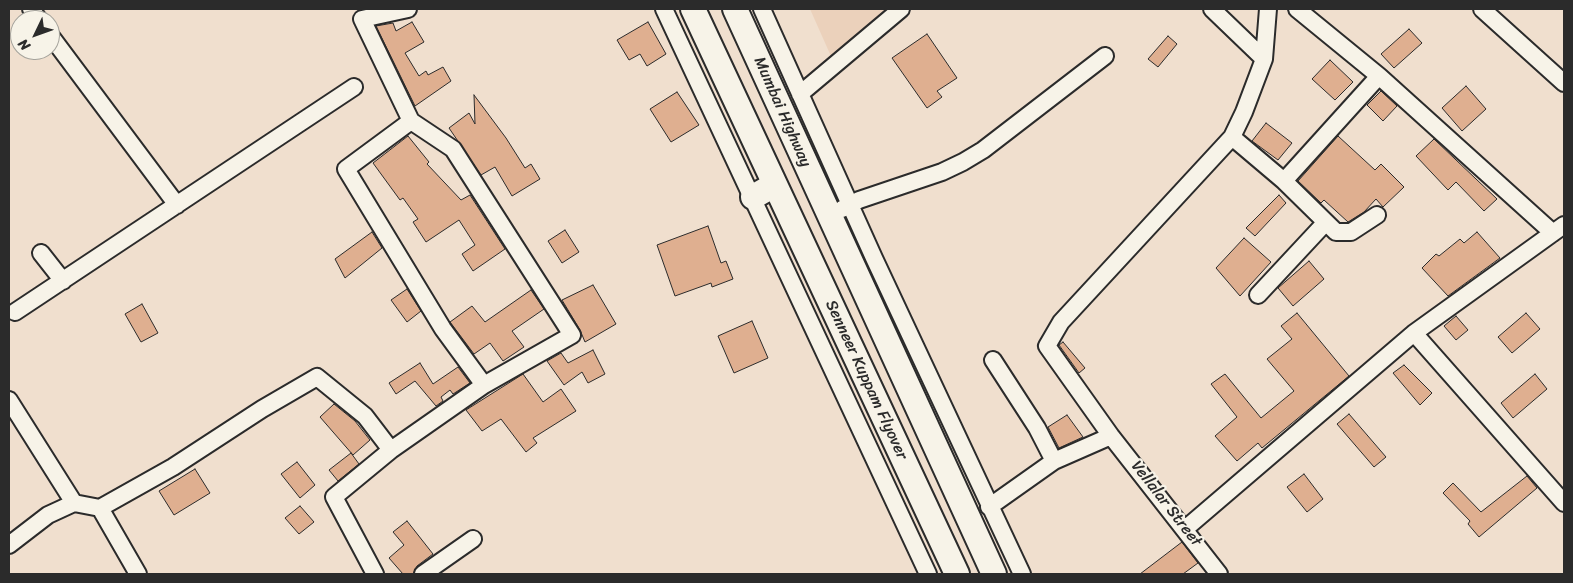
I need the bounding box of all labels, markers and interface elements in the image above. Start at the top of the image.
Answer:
north arrow [10,10,60,60]
text: N [12,33,37,57]
street label: Mumbai Highway [749,54,815,170]
street label: Senneer Kuppam Flyover [821,297,911,463]
street label: Vellalar Street [1127,457,1205,551]

